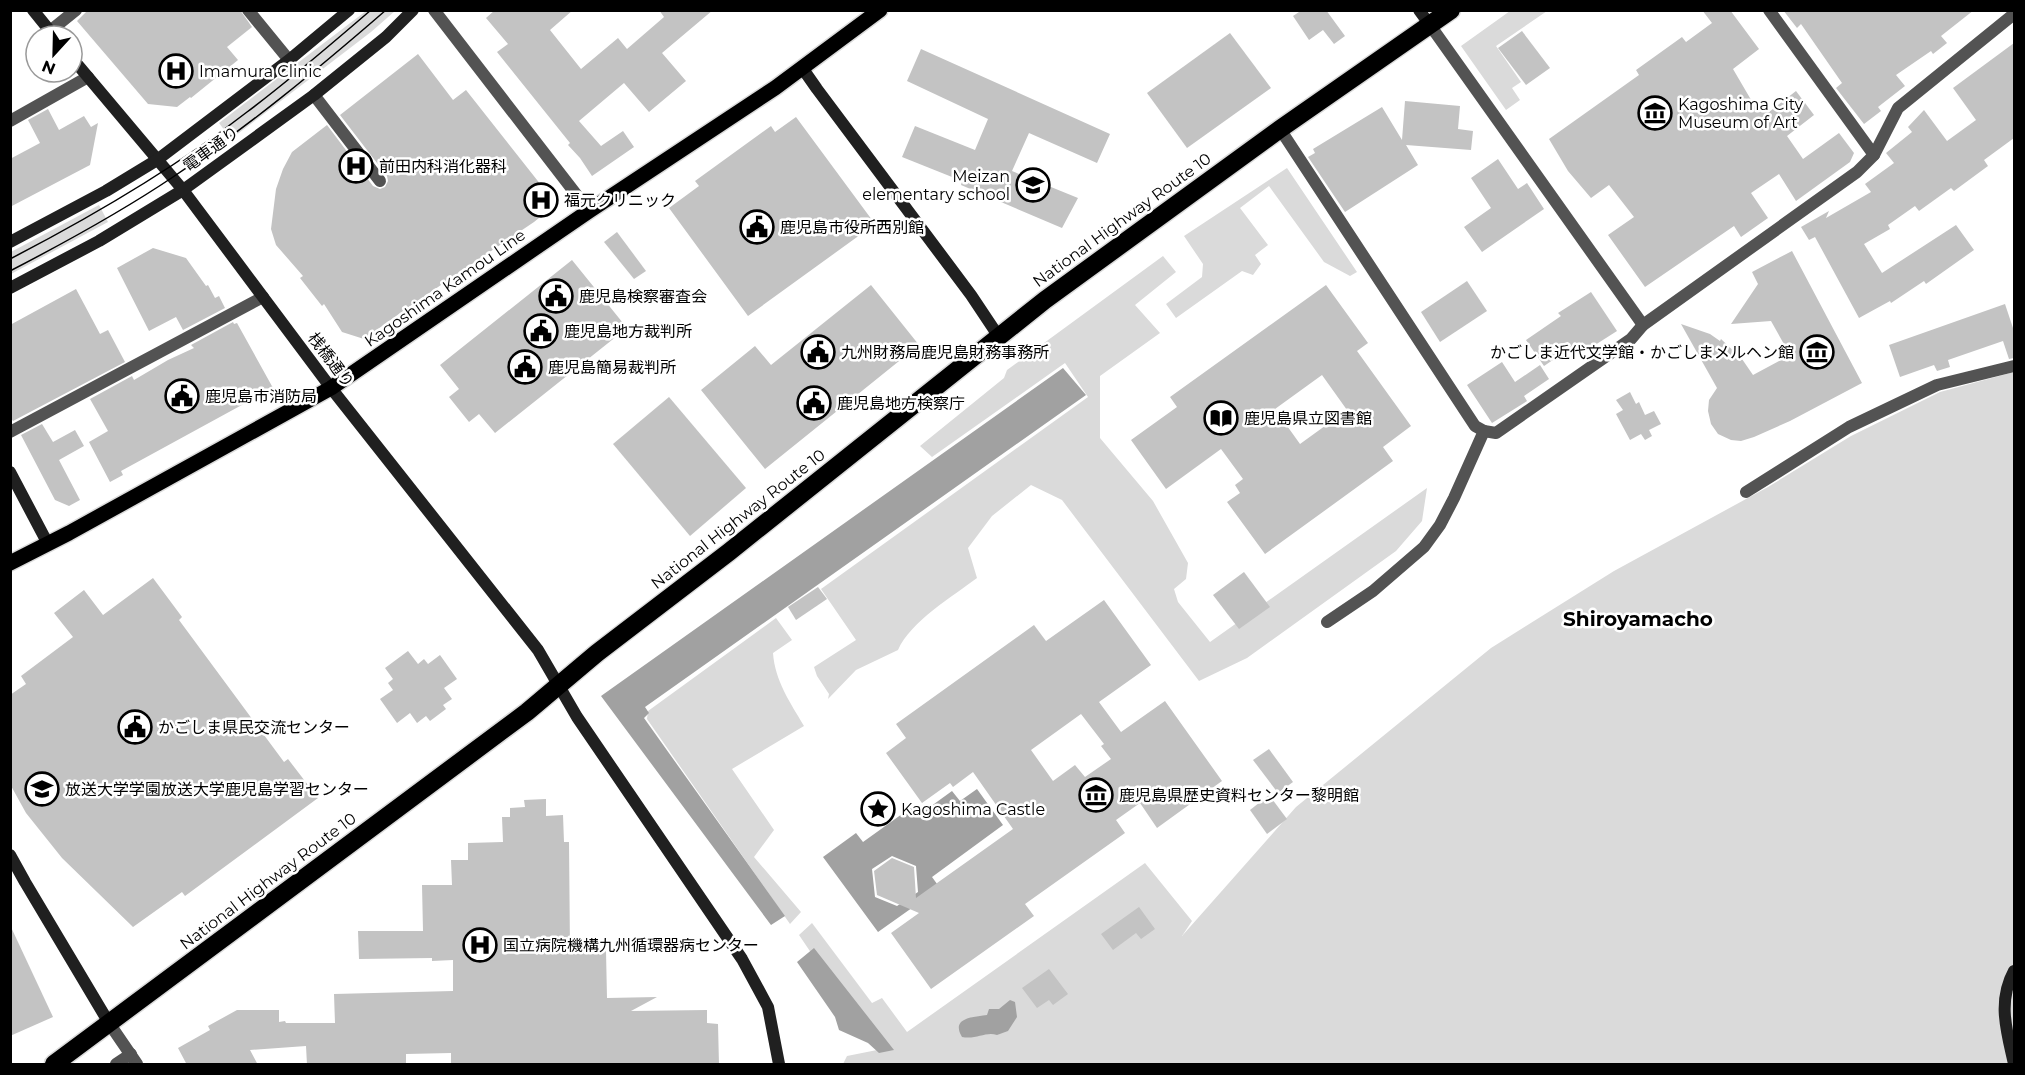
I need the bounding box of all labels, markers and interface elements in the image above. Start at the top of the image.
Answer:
north arrow [24,24,84,84]
hospital icon: Imamura Clinic [158,53,194,89]
text: N [39,56,58,79]
place label: Imamura Clinic [199,62,321,81]
museum icon: Kagoshima City Museum of Art [1637,95,1673,131]
place label: Kagoshima City Museum of Art [1678,95,1804,132]
street label: 電車通り [180,123,242,175]
hospital icon: 前田内科消化器科 [338,148,374,184]
street label: National Highway Route 10 [1029,149,1215,291]
place label: 前田内科消化器科 [379,157,507,176]
place label: Meizan elementary school [862,167,1010,204]
school or university icon: Meizan elementary school [1015,167,1051,203]
hospital icon: 福元クリニック [523,182,559,218]
place label: 福元クリニック [564,191,676,210]
public building icon: 鹿児島市役所西別館 [739,209,775,245]
place label: 鹿児島市役所西別館 [780,218,924,237]
street label: Kagoshima Kamou Line [361,225,529,351]
public building icon: 鹿児島検察審査会 [538,278,574,314]
place label: 鹿児島検察審査会 [579,287,707,306]
public building icon: 鹿児島地方裁判所 [523,313,559,349]
place label: 鹿児島地方裁判所 [564,322,692,341]
street label: 桟橋通り [304,329,358,391]
public building icon: 九州財務局鹿児島財務事務所 [800,334,836,370]
museum icon: かごしま近代文学館・かごしまメルヘン館 [1799,334,1835,370]
place label: 九州財務局鹿児島財務事務所 [841,343,1049,362]
place label: かごしま近代文学館・かごしまメルヘン館 [1490,343,1794,362]
public building icon: 鹿児島簡易裁判所 [507,349,543,385]
place label: 鹿児島簡易裁判所 [548,358,676,377]
public building icon: 鹿児島市消防局 [164,378,200,414]
public building icon: 鹿児島地方検察庁 [796,385,832,421]
place label: 鹿児島市消防局 [205,387,317,406]
place label: 鹿児島地方検察庁 [837,394,965,413]
library icon: 鹿児島県立図書館 [1203,400,1239,436]
place label: 鹿児島県立図書館 [1244,409,1372,428]
street label: National Highway Route 10 [647,445,829,593]
district label: Shiroyamacho [1563,607,1713,631]
public building icon: かごしま県民交流センター [117,709,153,745]
place label: かごしま県民交流センター [158,718,350,737]
school or university icon: 放送大学学園放送大学鹿児島学習センター [24,771,60,807]
museum icon: 鹿児島県歴史資料センター黎明館 [1078,777,1114,813]
place label: 放送大学学園放送大学鹿児島学習センター [65,780,369,799]
place label: 鹿児島県歴史資料センター黎明館 [1119,786,1359,805]
place icon: Kagoshima Castle [860,791,896,827]
place label: Kagoshima Castle [901,800,1045,819]
street label: National Highway Route 10 [176,809,360,953]
hospital icon: 国立病院機構九州循環器病センター [462,927,498,963]
place label: 国立病院機構九州循環器病センター [503,936,759,955]

